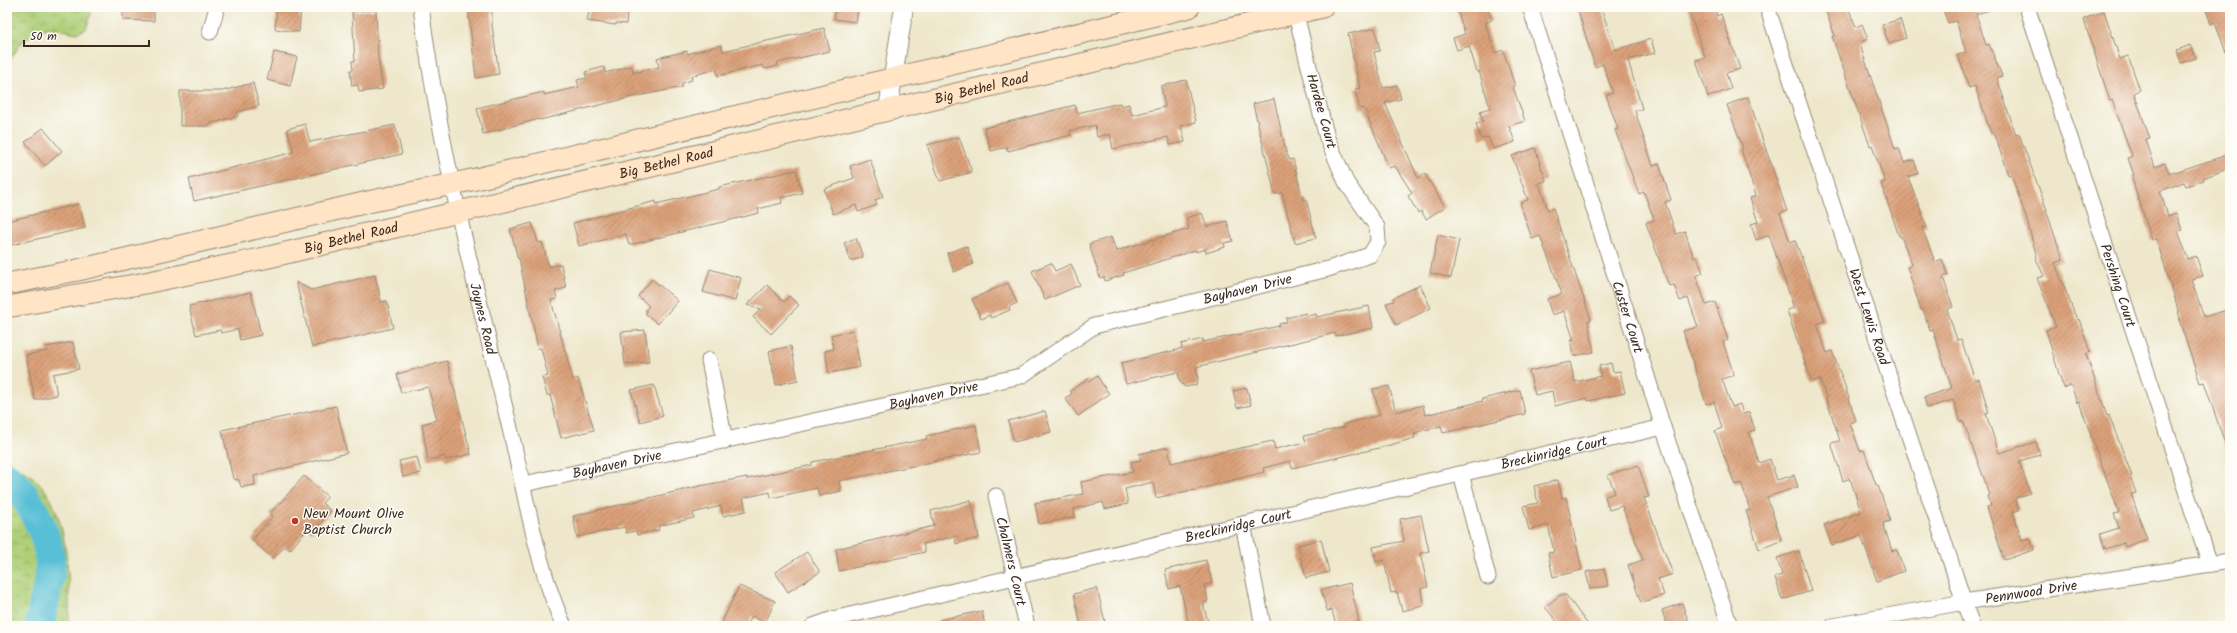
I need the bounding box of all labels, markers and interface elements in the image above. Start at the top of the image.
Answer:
scale bar [24,22,149,48]
text: 50 m [30,27,57,46]
street label: Big Bethel Road [932,67,1032,111]
street label: Hardee Court [1300,71,1342,152]
street label: Big Bethel Road [617,142,717,185]
street label: Big Bethel Road [302,216,401,260]
street label: Pershing Court [2094,241,2142,331]
street label: West Lewis Road [1842,266,1895,369]
street label: Bayhaven Drive [1201,268,1295,311]
street label: Custer Court [1605,278,1649,357]
street label: Joynes Road [463,281,502,358]
street label: Bayhaven Drive [887,375,981,416]
street label: Breckinridge Court [1499,430,1610,476]
street label: Bayhaven Drive [570,444,664,485]
place label: New Mount Olive Baptist Church [303,503,405,541]
street label: Breckinridge Court [1183,503,1294,549]
street label: Chalmers Court [989,515,1032,609]
marker: New Mount Olive Baptist Church [290,516,300,526]
street label: Pennwood Drive [1984,575,2079,611]

